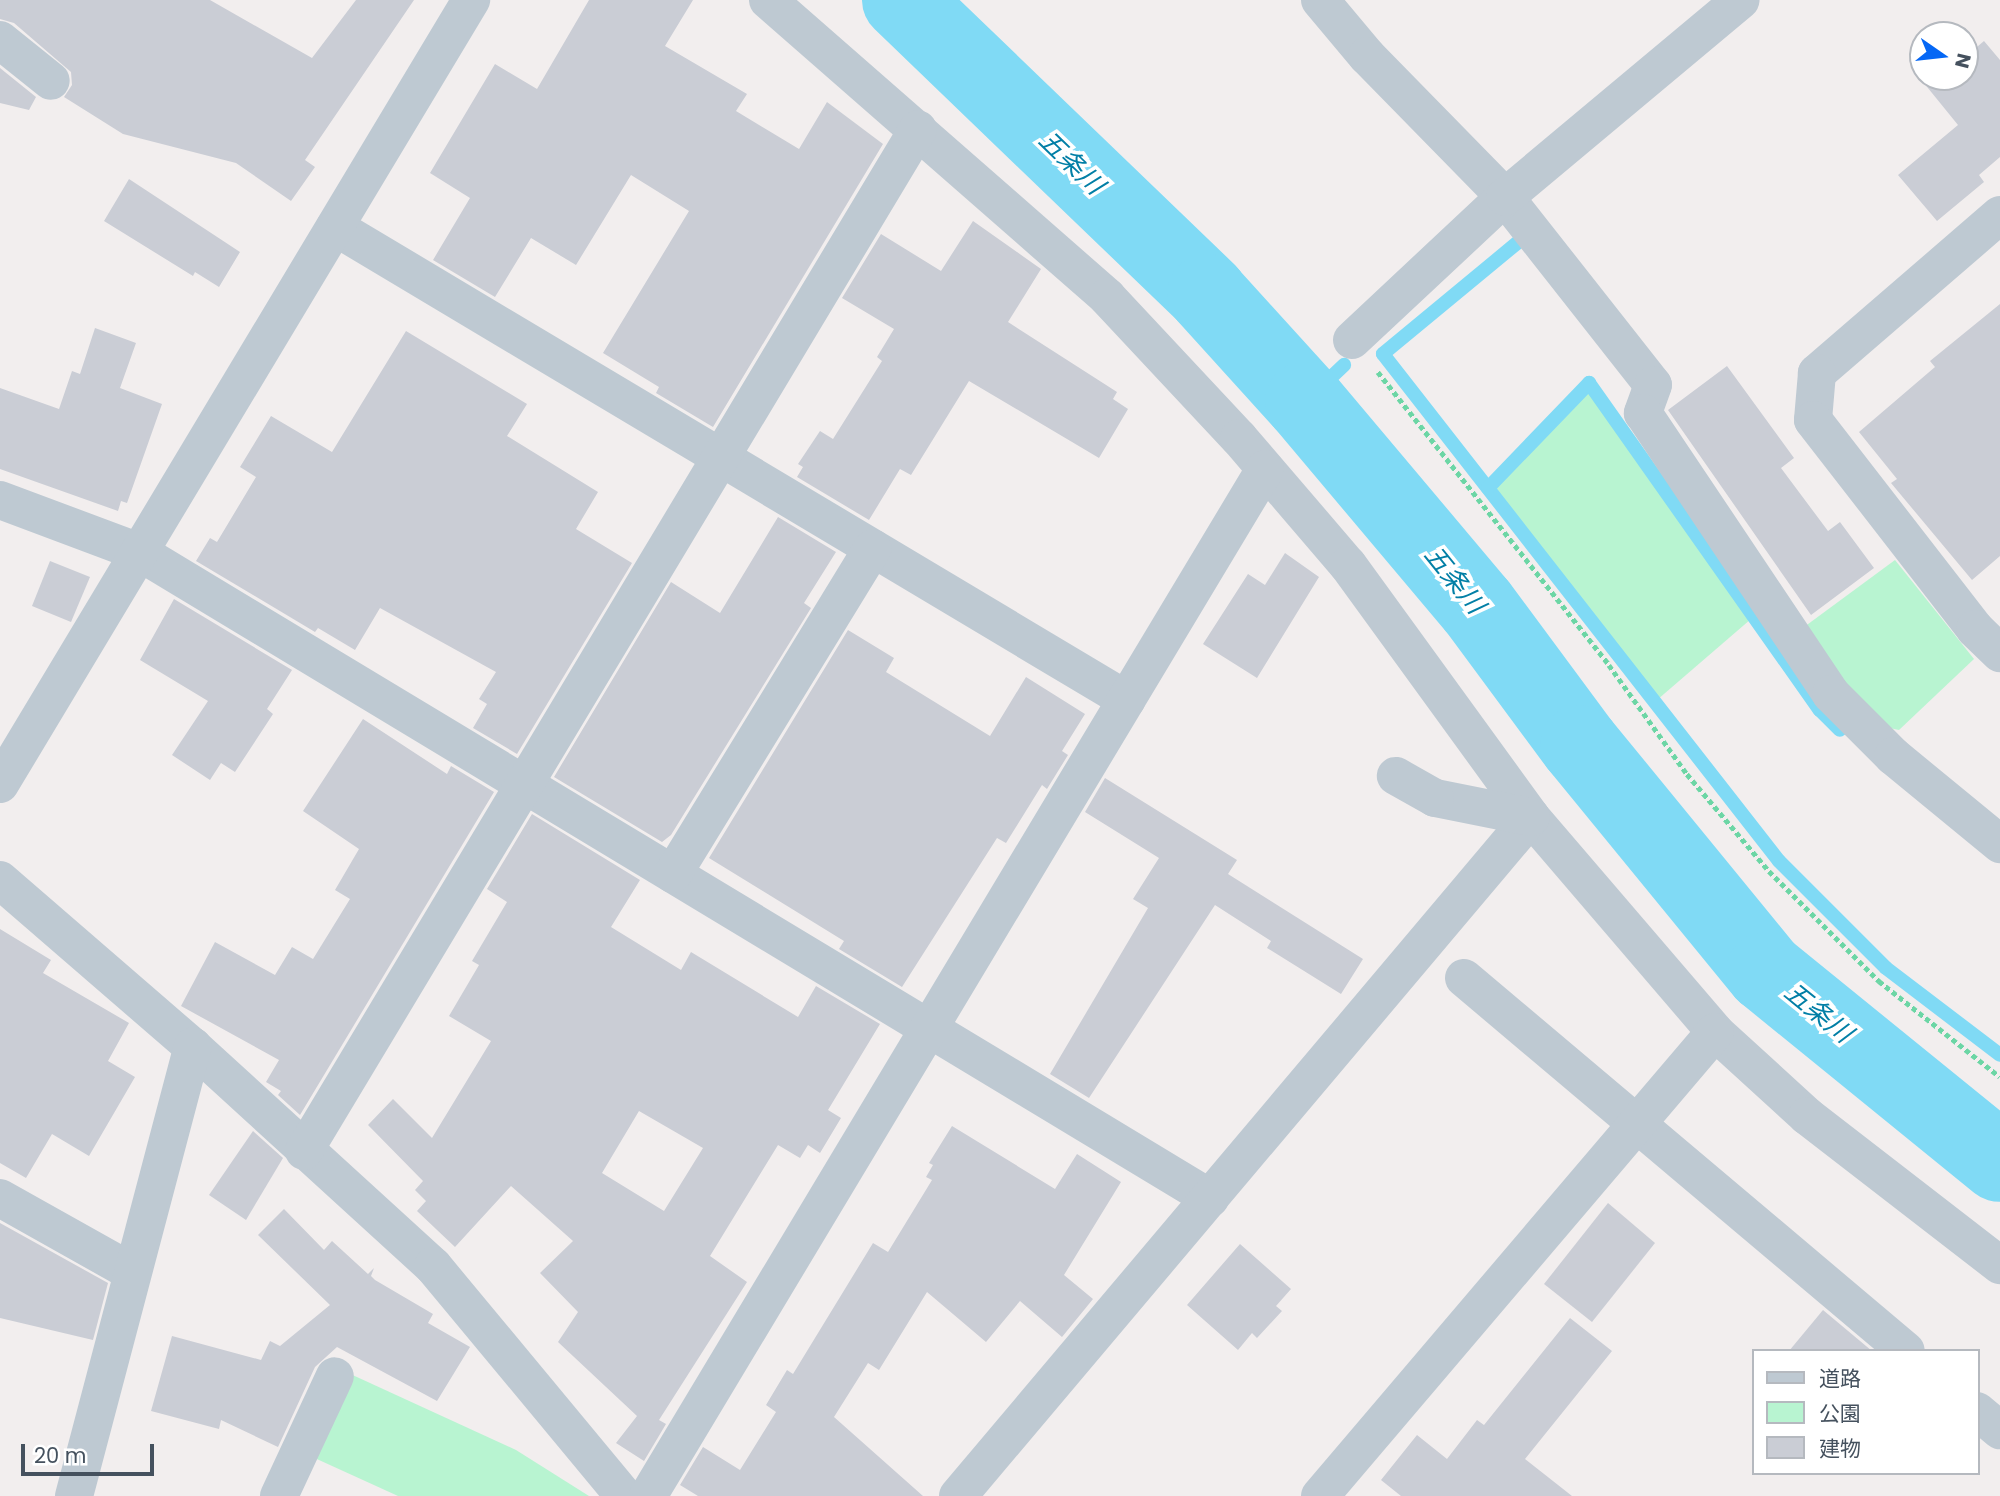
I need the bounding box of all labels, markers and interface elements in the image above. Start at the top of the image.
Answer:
north arrow [1909,21,1979,91]
text: N [1948,51,1978,71]
water label: 五条川 [1032,125,1110,201]
water label: 五条川 [1417,540,1491,620]
water label: 五条川 [1778,976,1858,1050]
legend [1752,1349,1979,1475]
text: 道路 [1819,1364,1861,1393]
text: 公園 [1819,1399,1861,1428]
scale bar [24,1430,158,1474]
text: 建物 [1819,1434,1861,1463]
text: 20 m [34,1441,87,1470]

